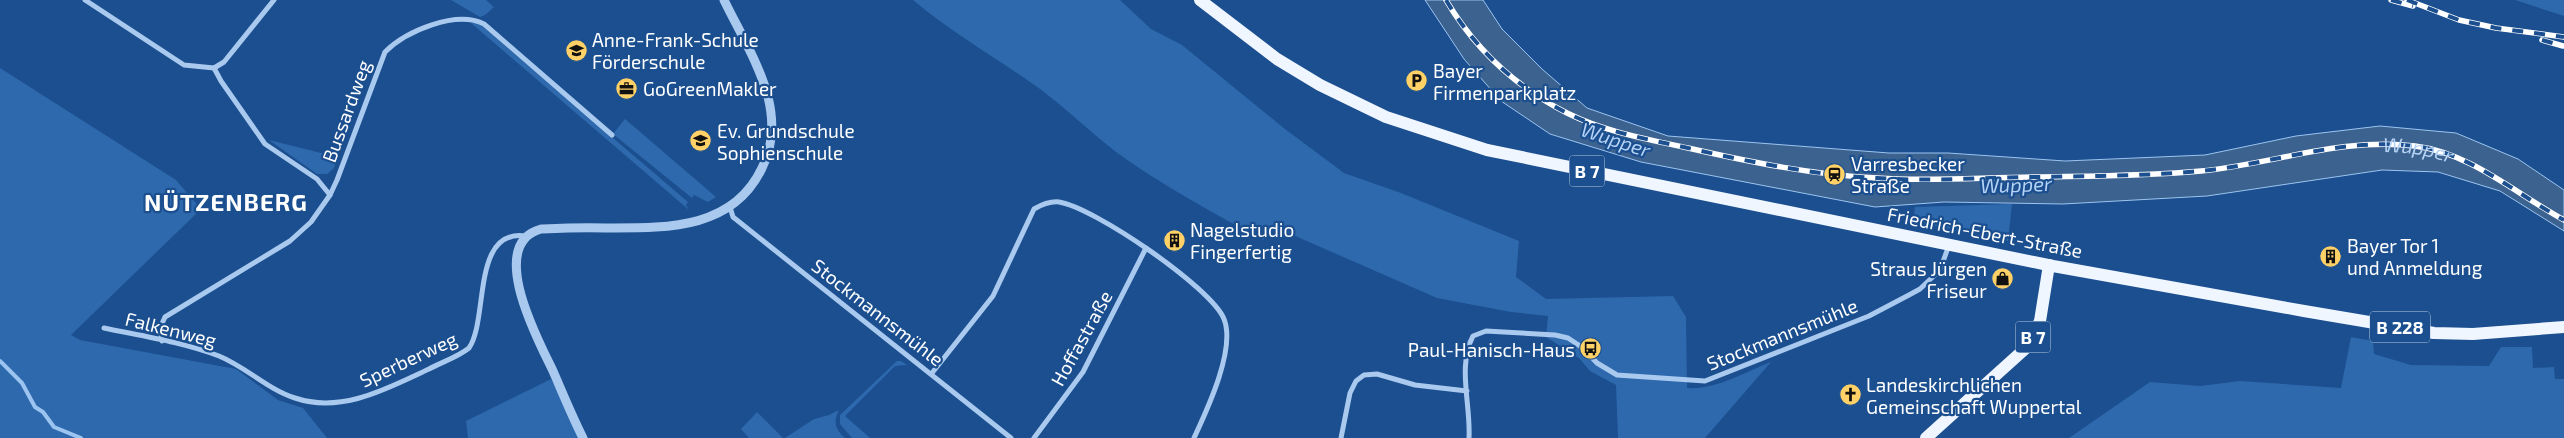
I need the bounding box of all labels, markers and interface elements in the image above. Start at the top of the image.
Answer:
place label: Anne-Frank-Schule Förderschule [592,28,759,73]
school or university icon: Anne-Frank-Schule Förderschule [564,38,588,62]
street label: Bussardweg [317,56,375,165]
place label: Bayer Firmenparkplatz [1433,59,1576,104]
parking icon: Bayer Firmenparkplatz [1405,69,1429,93]
office icon: GoGreenMakler [615,76,639,100]
place label: GoGreenMakler [643,77,777,100]
water label: Wupper [1578,117,1655,162]
place label: Ev. Grundschule Sophienschule [717,119,855,164]
school or university icon: Ev. Grundschule Sophienschule [689,129,713,153]
water label: Wupper [2383,132,2458,168]
place label: Varresbecker Straße [1851,152,1965,197]
road number: B 7 [1570,156,1604,187]
station icon: Varresbecker Straße [1823,162,1847,186]
water label: Wupper [1980,171,2053,197]
district label: NÜTZENBERG [144,187,308,216]
street label: Friedrich-Ebert-Straße [1886,202,2084,262]
place label: Nagelstudio Fingerfertig [1190,218,1294,263]
building icon: Nagelstudio Fingerfertig [1162,228,1186,252]
place label: Bayer Tor 1 und Anmeldung [2347,234,2483,279]
building icon: Bayer Tor 1 und Anmeldung [2319,244,2343,268]
street label: Stockmannsmühle [808,253,948,371]
place label: Straus Jürgen Friseur [1870,257,1987,302]
shop icon: Straus Jürgen Friseur [1991,267,2015,291]
street label: Hoffastraße [1045,286,1117,390]
street label: Stockmannsmühle [1703,293,1861,375]
street label: Falkenweg [123,307,219,351]
road number: B 228 [2370,312,2430,342]
road number: B 7 [2016,322,2050,352]
street label: Sperberweg [356,326,461,392]
bus stop icon: Paul-Hanisch-Haus [1579,337,1603,361]
place label: Paul-Hanisch-Haus [1408,338,1575,361]
place label: Landeskirchlichen Gemeinschaft Wuppertal [1866,373,2082,418]
church icon: Landeskirchlichen Gemeinschaft Wuppertal [1838,383,1862,407]

